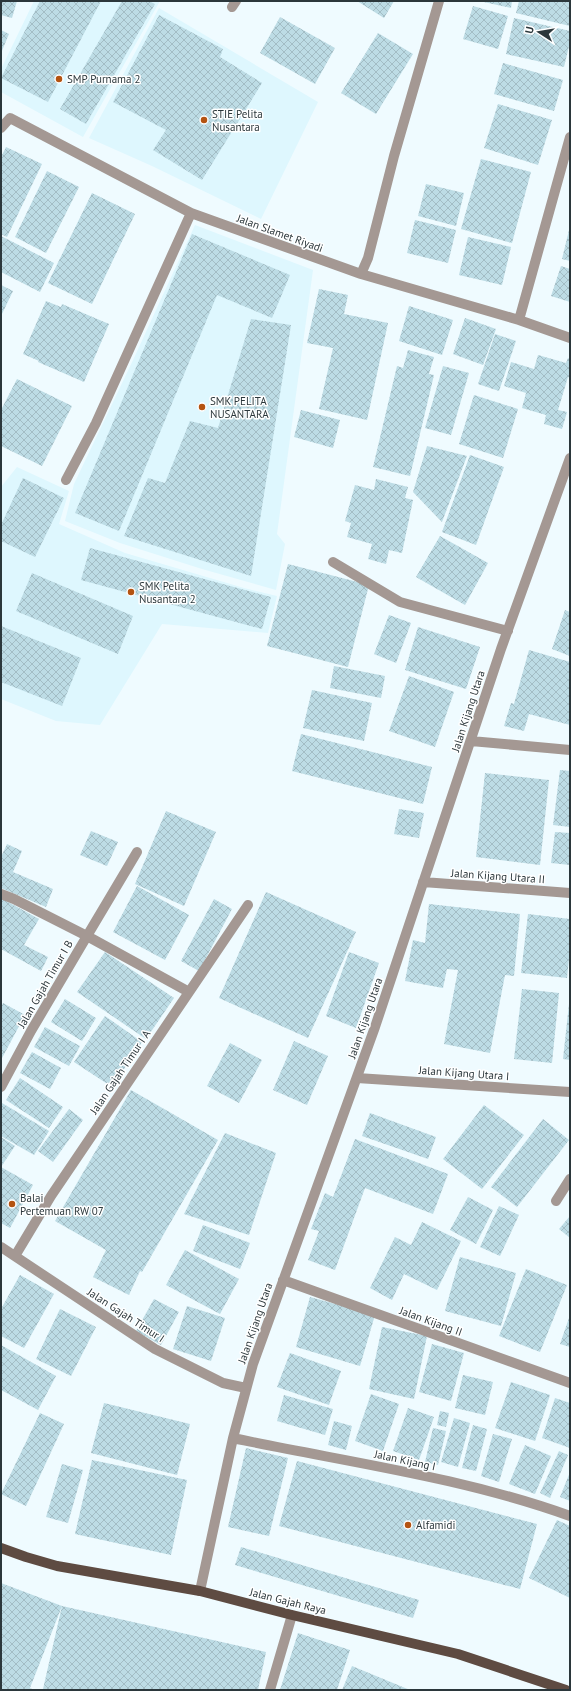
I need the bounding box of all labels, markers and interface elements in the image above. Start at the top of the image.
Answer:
north arrow [519,12,559,52]
text: U [522,25,537,35]
place label: SMP Purnama 2 [67,72,140,86]
marker: SMP Purnama 2 [54,74,64,84]
place label: STIE Pelita Nusantara [212,107,263,134]
marker: STIE Pelita Nusantara [199,115,209,125]
street label: Jalan Slamet Riyadi [234,211,325,255]
place label: SMK PELITA NUSANTARA [210,394,269,421]
marker: SMK PELITA NUSANTARA [197,402,207,412]
place label: SMK Pelita Nusantara 2 [139,579,196,606]
marker: SMK Pelita Nusantara 2 [126,587,136,597]
street label: Jalan Kijang Utara [448,669,488,754]
street label: Jalan Kijang Utara II [450,866,545,886]
street label: Jalan Gajah Timur I B [14,938,76,1031]
street label: Jalan Kijang Utara [344,976,385,1061]
street label: Jalan Gajah Timur I A [86,1027,154,1117]
street label: Jalan Kijang Utara I [417,1063,510,1083]
place label: Balai Pertemuan RW 07 [20,1191,104,1218]
marker: Balai Pertemuan RW 07 [7,1199,17,1209]
street label: Jalan Kijang Utara [234,1281,275,1366]
street label: Jalan Gajah Timur I [84,1284,167,1345]
street label: Jalan Kijang II [397,1303,464,1339]
street label: Jalan Kijang I [372,1446,437,1473]
place label: Alfamidi [416,1518,455,1532]
marker: Alfamidi [403,1520,413,1530]
street label: Jalan Gajah Raya [247,1584,328,1617]

